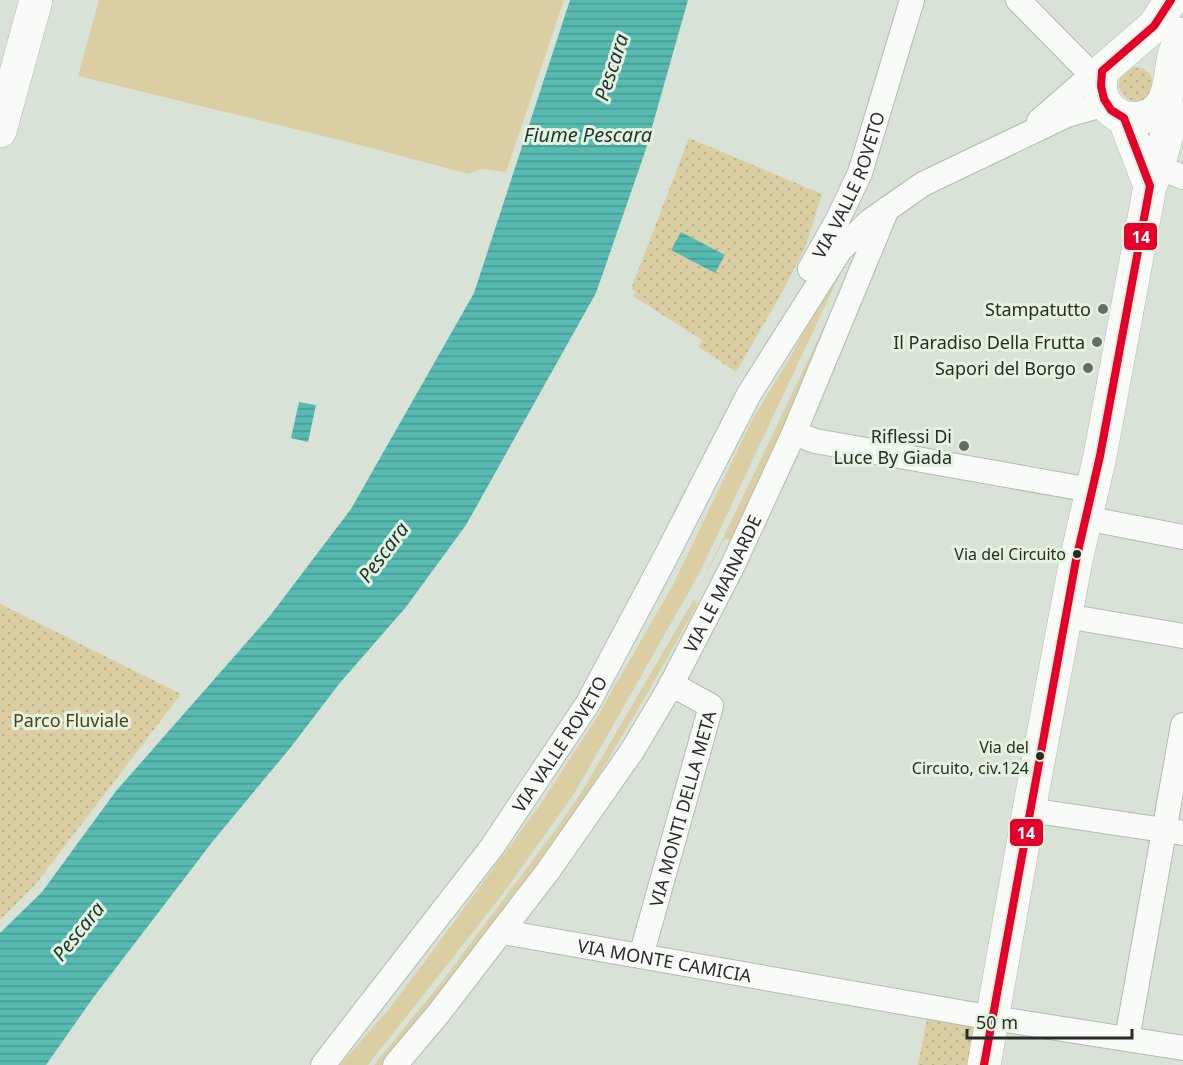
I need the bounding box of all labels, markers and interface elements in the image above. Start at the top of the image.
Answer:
water label: Pescara [587,30,635,104]
street label: VIA VALLE ROVETO [806,109,890,263]
water label: Fiume Pescara [524,121,652,148]
line badge: 14 [1123,222,1158,251]
text: 14 [1132,226,1150,248]
place label: Stampatutto [985,297,1091,321]
marker: Stampatutto [1096,302,1110,316]
place label: Il Paradiso Della Frutta [893,330,1085,354]
marker: Il Paradiso Della Frutta [1090,335,1104,349]
place label: Sapori del Borgo [935,356,1076,380]
marker: Sapori del Borgo [1081,361,1095,375]
place label: Riflessi Di Luce By Giada [833,424,952,469]
marker: Riflessi Di Luce By Giada [957,439,971,453]
street label: VIA LE MAINARDE [678,511,767,656]
water label: Pescara [351,516,415,588]
place label: Via del Circuito [954,543,1066,565]
marker: Via del Circuito [1071,548,1083,560]
street label: VIA VALLE ROVETO [507,672,612,817]
street label: VIA MONTI DELLA META [643,707,721,910]
park label: Parco Fluviale [13,708,129,732]
place label: Via del Circuito, civ.124 [912,736,1029,779]
marker: Via del Circuito, civ.124 [1034,750,1046,762]
line badge: 14 [1009,818,1044,847]
text: 14 [1017,822,1035,844]
water label: Pescara [46,896,110,966]
street label: VIA MONTE CAMICIA [576,933,754,987]
scale bar [967,1002,1132,1040]
text: 50 m [976,1010,1018,1034]

